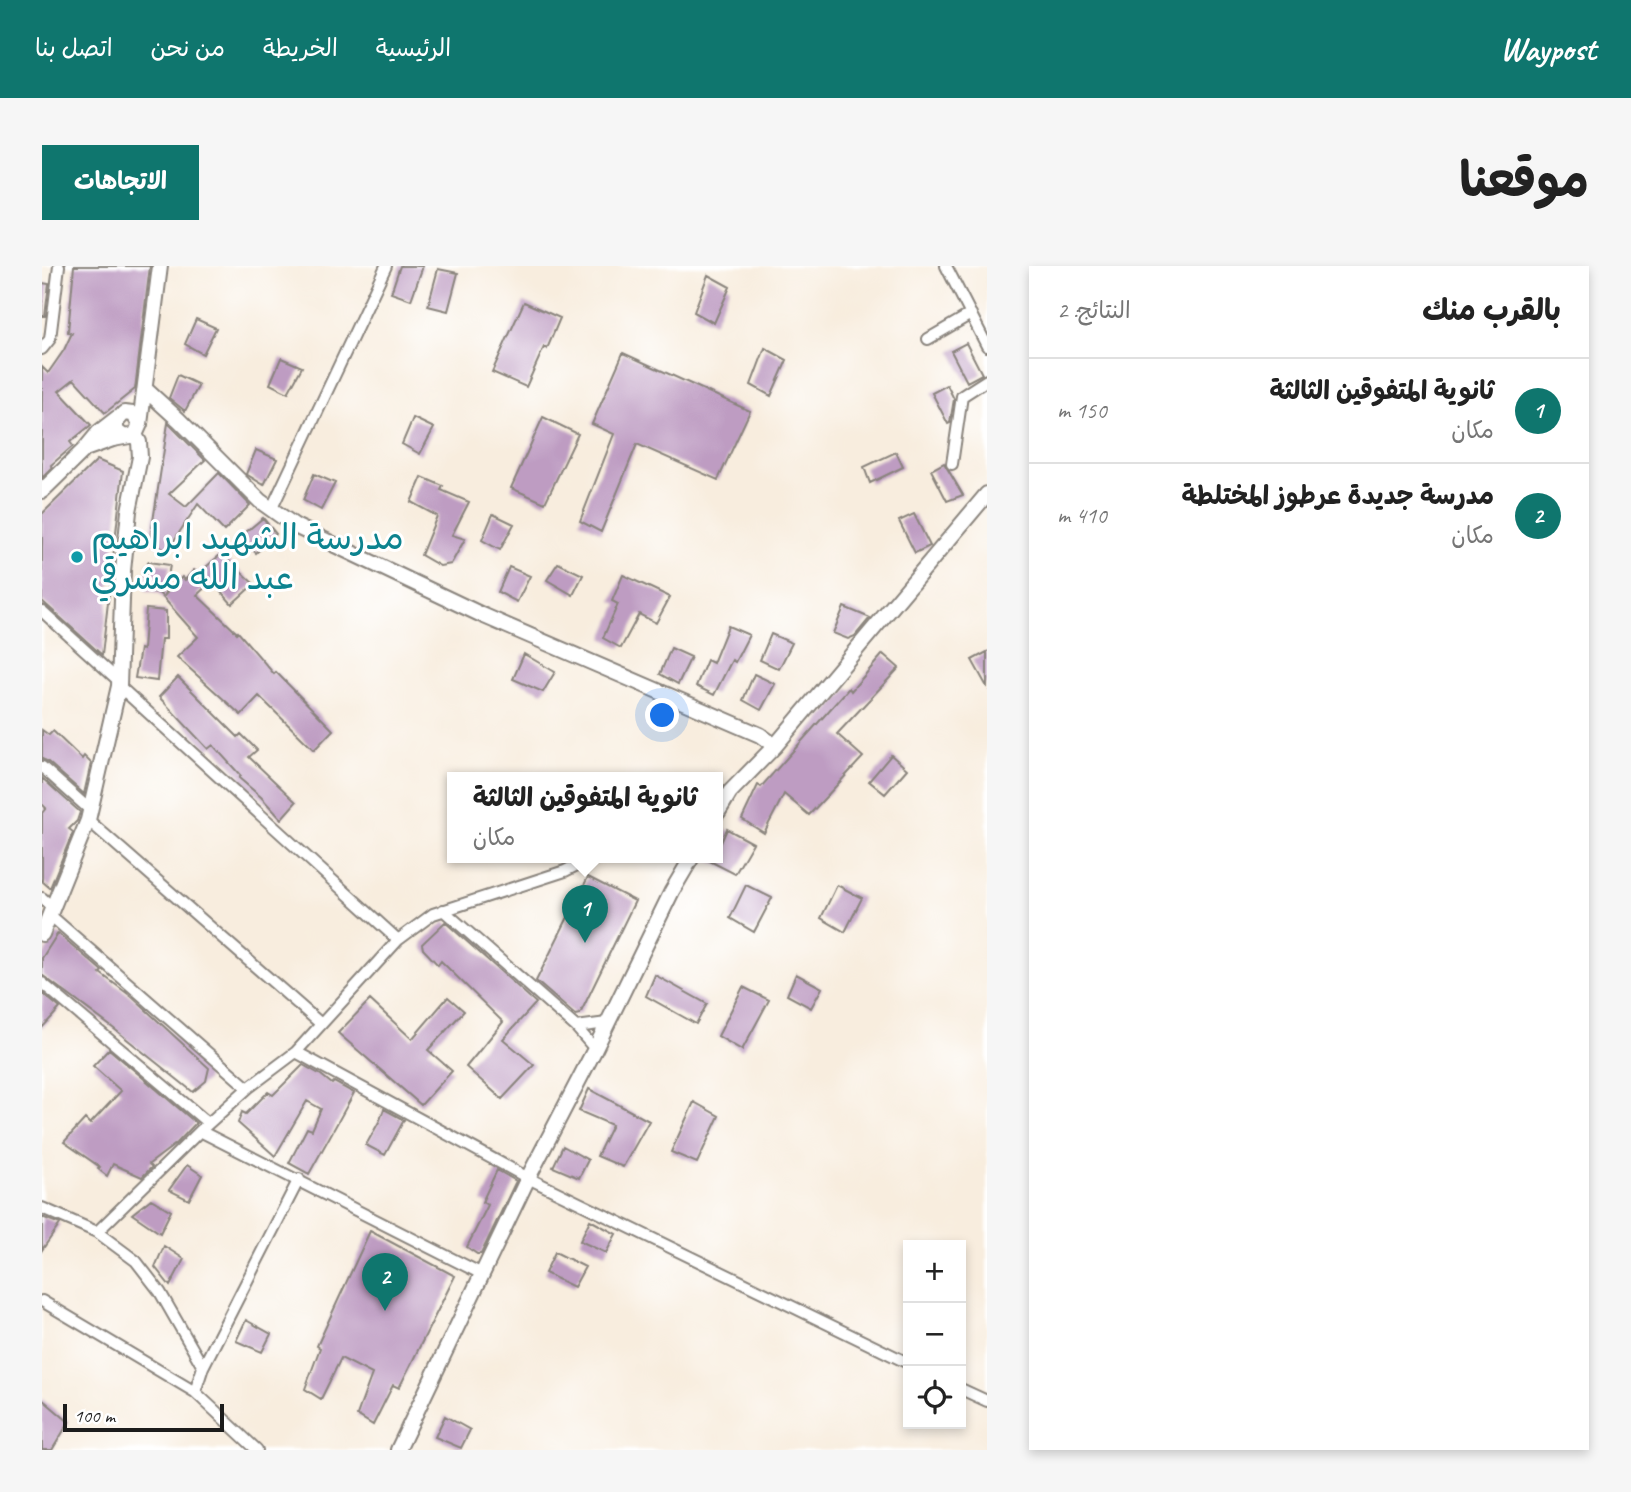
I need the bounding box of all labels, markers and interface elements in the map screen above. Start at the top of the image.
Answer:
text: Waypost [1500,28,1596,70]
text: اتصل بنا [35,33,113,63]
text: من نحن [151,33,225,63]
text: الخريطة [263,33,338,63]
text: الرئيسية [376,33,451,63]
button: الاتجاهات [42,145,199,220]
text: موقعنا [1459,149,1589,211]
text: بالقرب منك [1422,291,1561,329]
text: النتائج: 2 [1057,296,1131,325]
text: ثانوية المتفوقين الثالثة [1269,374,1494,407]
text: 150 m [1057,396,1107,425]
text: 1 [1533,396,1543,425]
text: مكان [1451,416,1494,445]
text: مدرسة جديدة عرطوز المختلطة [1181,479,1494,512]
text: 410 m [1057,501,1107,530]
text: 2 [1533,501,1543,530]
place label: مدرسة الشهيد ابراهيم عبد الله مشرقي [91,515,404,602]
text: مكان [1451,521,1494,550]
marker: مدرسة الشهيد ابراهيم عبد الله مشرقي [69,549,85,565]
your location [645,698,679,732]
popup [447,772,723,863]
text: ثانوية المتفوقين الثالثة [473,781,697,814]
text: مكان [473,823,515,852]
pin: 1 [562,885,608,943]
map controls [903,1240,966,1429]
button: + [903,1240,966,1303]
pin: 2 [362,1253,408,1311]
button: − [903,1303,966,1366]
button: locate [903,1366,966,1429]
scale bar [63,1401,224,1433]
text: 100 m [74,1404,115,1428]

